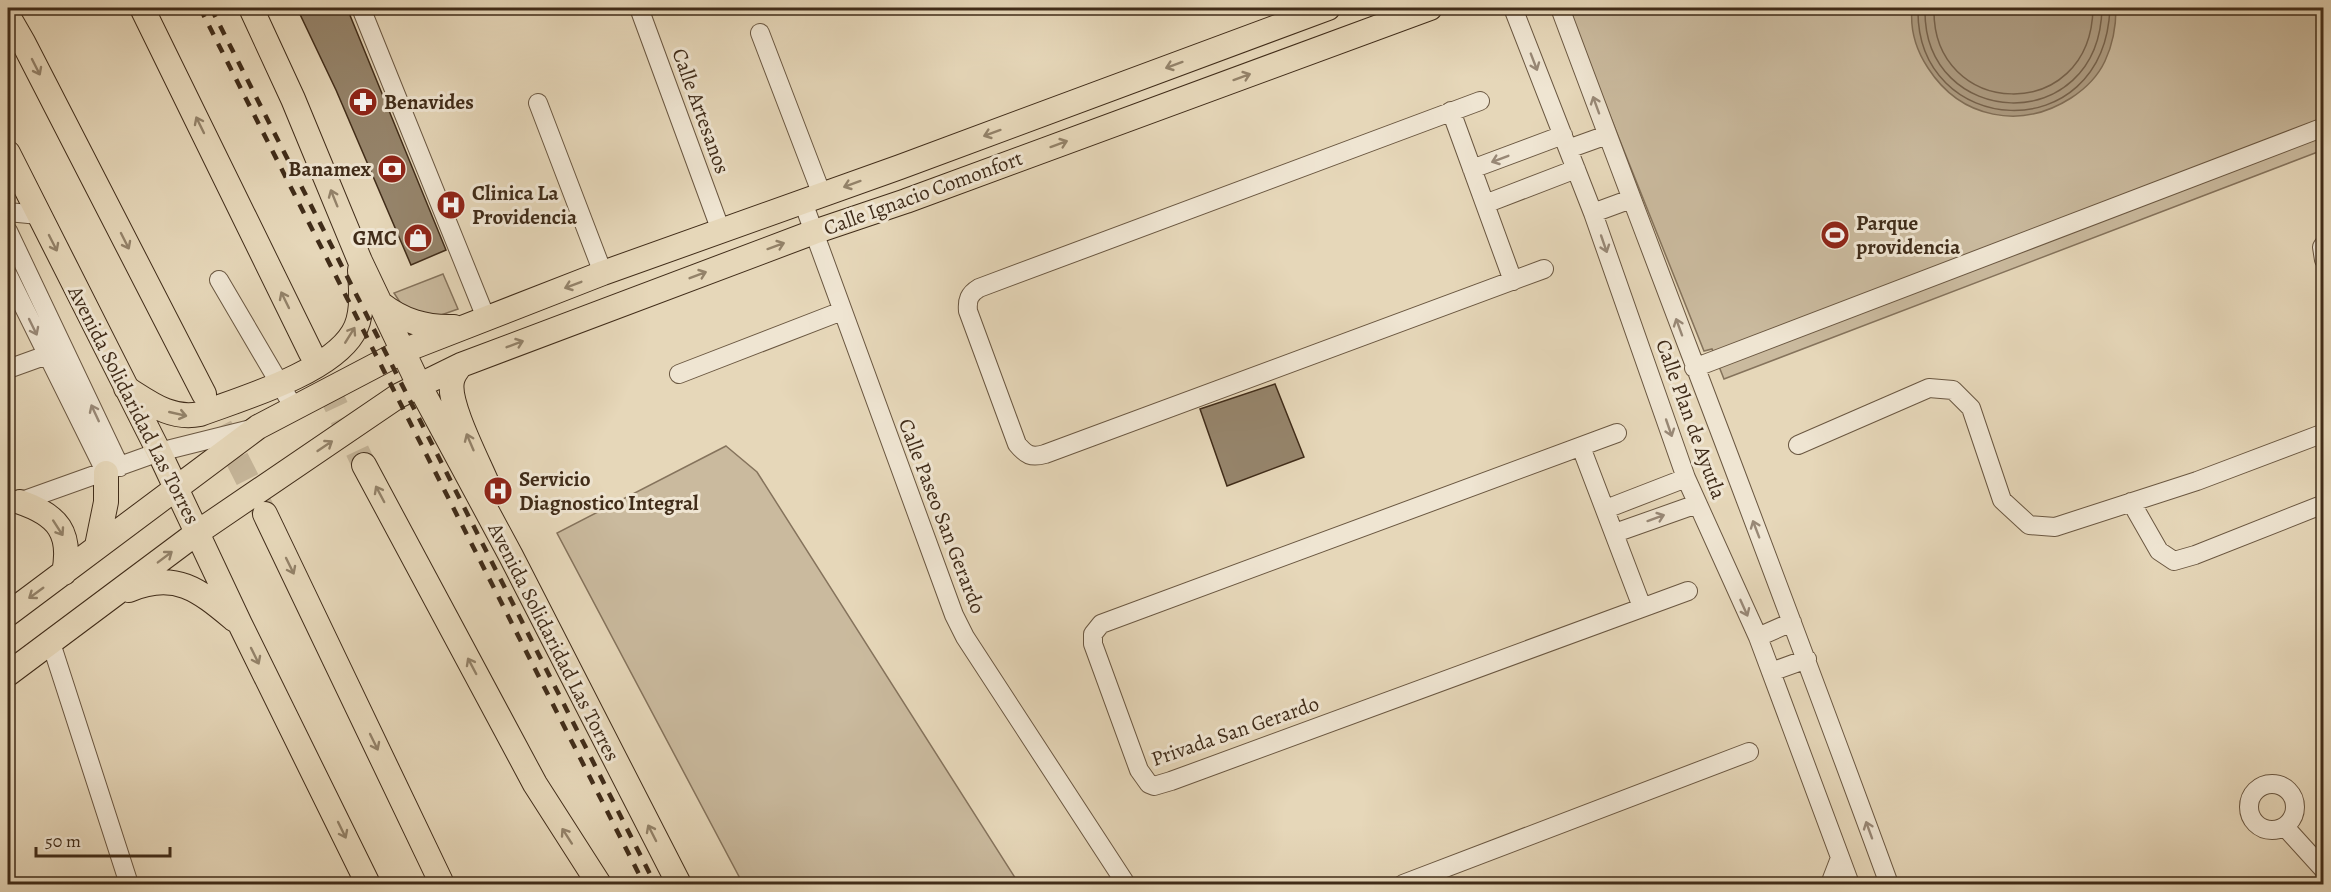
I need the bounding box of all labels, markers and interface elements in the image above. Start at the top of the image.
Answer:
street label: Calle Artesanos [665,44,737,178]
one-way arrow [1529,52,1540,71]
one-way arrow [31,58,42,76]
one-way arrow [1166,60,1184,71]
one-way arrow [1232,70,1251,81]
pharmacy icon: Benavides [347,86,379,118]
place label: Benavides [384,88,474,116]
one-way arrow [1590,96,1601,115]
one-way arrow [193,117,205,135]
one-way arrow [983,128,1002,139]
one-way arrow [1049,138,1068,149]
street label: Calle Ignacio Comonfort [820,144,1026,242]
bank icon: Banamex [376,153,408,185]
one-way arrow [1491,154,1510,165]
place label: Banamex [288,155,372,183]
place label: Clinica La Providencia [472,179,578,231]
one-way arrow [843,180,862,191]
one-way arrow [328,189,339,207]
hospital icon: Clinica La Providencia [435,189,467,221]
place label: Parque providencia [1856,209,1961,261]
sports icon: Parque providencia [1819,219,1851,251]
shop icon: GMC [402,222,434,254]
place label: GMC [353,224,397,252]
one-way arrow [120,231,132,249]
one-way arrow [47,234,59,251]
one-way arrow [1599,234,1610,253]
one-way arrow [766,240,784,251]
one-way arrow [688,269,707,280]
street label: Avenida Solidaridad Las Torres [61,280,206,529]
one-way arrow [564,280,582,291]
one-way arrow [279,292,291,310]
one-way arrow [28,318,40,336]
one-way arrow [1673,319,1684,337]
one-way arrow [343,327,356,344]
street label: Calle Plan de Ayutla [1649,335,1733,503]
one-way arrow [505,338,524,349]
one-way arrow [89,405,101,423]
one-way arrow [168,409,187,421]
street label: Calle Paseo San Gerardo [892,415,992,617]
one-way arrow [1664,418,1675,437]
one-way arrow [464,433,475,452]
one-way arrow [317,439,334,452]
place label: Servicio Diagnostico Integral [519,465,699,517]
hospital icon: Servicio Diagnostico Integral [482,475,514,507]
one-way arrow [374,485,385,503]
one-way arrow [1646,512,1665,523]
street label: Avenida Solidaridad Las Torres [481,517,626,766]
one-way arrow [52,519,64,536]
one-way arrow [1750,520,1761,539]
one-way arrow [157,550,173,563]
one-way arrow [284,557,296,575]
one-way arrow [28,587,44,600]
one-way arrow [1739,598,1751,616]
one-way arrow [250,646,261,664]
one-way arrow [466,657,477,675]
street label: Privada San Gerardo [1147,689,1323,773]
one-way arrow [369,733,381,751]
scale bar [36,820,170,858]
one-way arrow [336,821,348,839]
one-way arrow [1863,821,1874,839]
one-way arrow [646,824,657,842]
one-way arrow [561,828,573,845]
text: 50 m [45,829,81,853]

